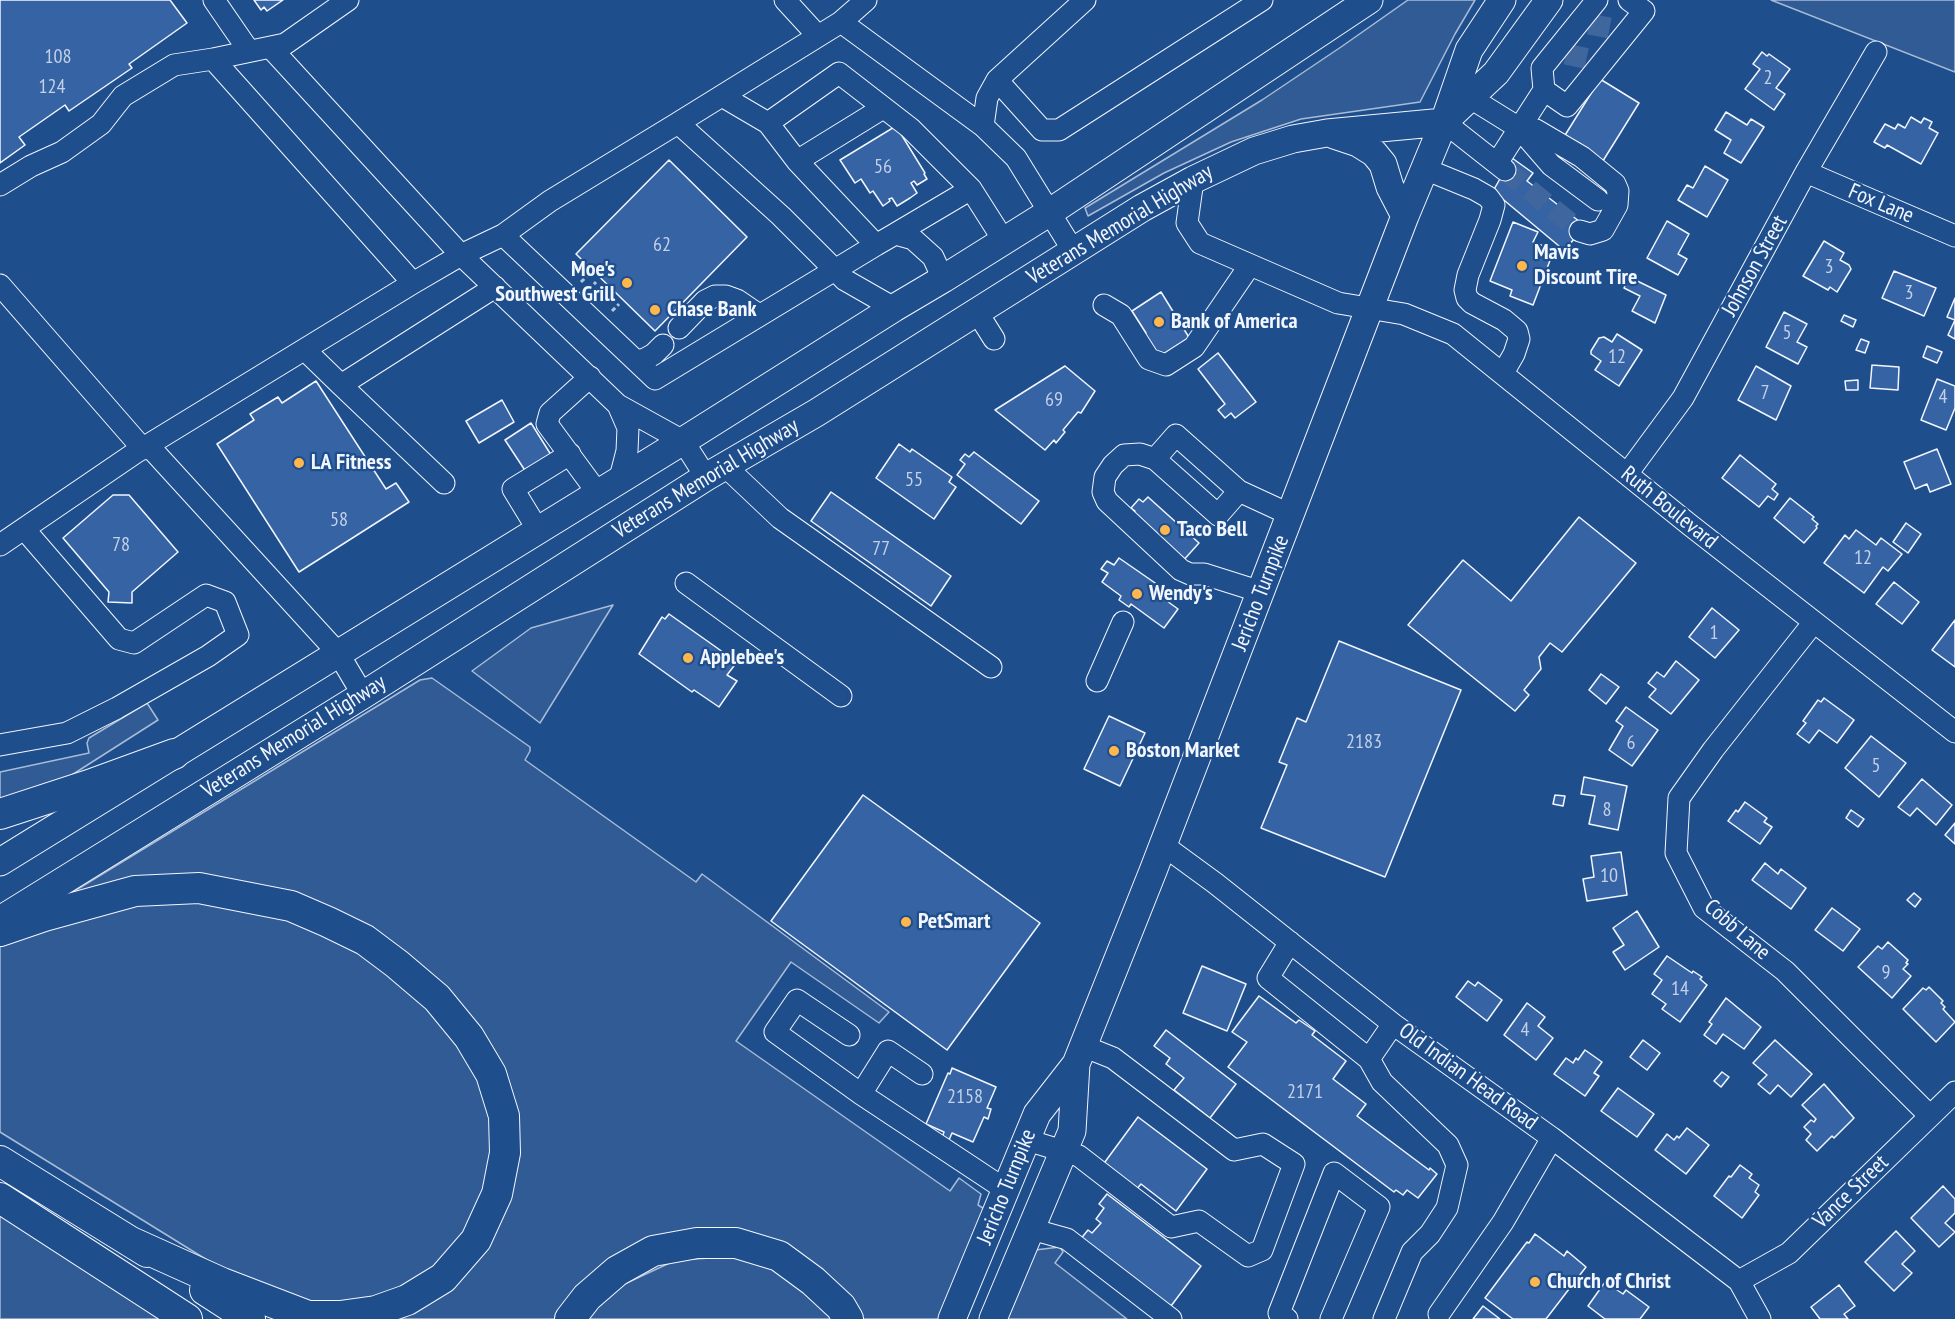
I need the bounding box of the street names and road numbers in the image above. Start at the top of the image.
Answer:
street label: Veterans Memorial Highway [1022,159,1218,291]
street label: Fox Lane [1844,179,1918,229]
street label: Johnson Street [1717,211,1793,321]
street label: Veterans Memorial Highway [608,413,804,545]
street label: Ruth Boulevard [1615,461,1723,555]
street label: Jericho Turnpike [1227,531,1295,655]
street label: Veterans Memorial Highway [197,670,391,804]
street label: Cobb Lane [1698,894,1776,966]
street label: Old Indian Head Road [1393,1018,1543,1136]
street label: Jericho Turnpike [972,1126,1042,1248]
street label: Vance Street [1808,1150,1894,1234]

